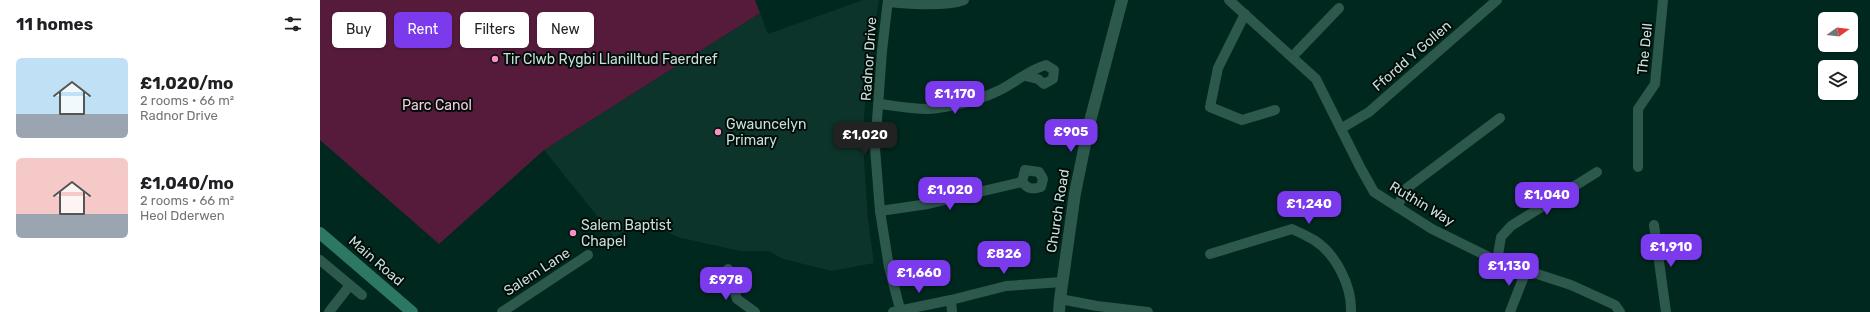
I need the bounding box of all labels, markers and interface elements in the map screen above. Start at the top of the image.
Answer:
chip: Buy [332,12,386,48]
chip: Rent [394,12,452,48]
chip: Filters [460,12,529,48]
chip: New [537,12,594,48]
north arrow [1818,12,1858,52]
map controls [1818,12,1858,100]
icon: filters [282,13,304,35]
text: 11 homes [16,14,93,34]
street label: Radnor Drive [858,16,880,101]
street label: Ffordd Y Gollen [1369,17,1455,95]
street label: The Dell [1634,22,1656,76]
place label: Tir Clwb Rygbi Llanilltud Faerdref [503,51,718,68]
marker: Tir Clwb Rygbi Llanilltud Faerdref [490,54,500,64]
button: layers [1818,60,1858,100]
text: £1,020/mo [140,73,233,93]
icon: home [48,74,96,122]
pin: £1,170 [922,81,988,115]
text: £1,170 [934,86,976,101]
text: 2 rooms · 66 m² [140,93,234,108]
park label: Parc Canol [402,97,472,114]
text: Radnor Drive [140,108,218,123]
place label: Gwauncelyn Primary [726,116,806,149]
pin: £905 [1047,119,1095,153]
pin: £1,020 [832,122,898,156]
text: £905 [1054,124,1088,139]
marker: Gwauncelyn Primary [713,127,723,137]
text: £1,020 [842,127,888,142]
street label: Church Road [1043,168,1073,254]
text: £1,040/mo [140,173,234,193]
icon: home [48,174,96,222]
pin: £1,020 [917,177,983,211]
street label: Ruthin Way [1386,178,1458,230]
text: £1,020 [927,182,973,197]
pin: £1,040 [1514,182,1580,216]
text: £1,040 [1524,187,1570,202]
pin: £1,240 [1276,191,1342,225]
text: 2 rooms · 66 m² [140,193,234,208]
text: £1,240 [1286,196,1332,211]
text: Heol Dderwen [140,208,225,223]
place label: Salem Baptist Chapel [581,217,672,250]
marker: Salem Baptist Chapel [568,228,578,238]
street label: Main Road [345,232,407,290]
pin: £1,910 [1638,234,1704,268]
text: £1,910 [1650,239,1692,254]
pin: £826 [980,241,1028,275]
street label: Salem Lane [501,244,573,300]
text: £826 [986,246,1022,261]
pin: £1,130 [1476,253,1542,287]
text: £1,130 [1488,258,1530,273]
pin: £1,660 [886,260,952,294]
text: £1,660 [896,265,942,280]
pin: £978 [702,267,750,301]
text: £978 [709,272,743,287]

